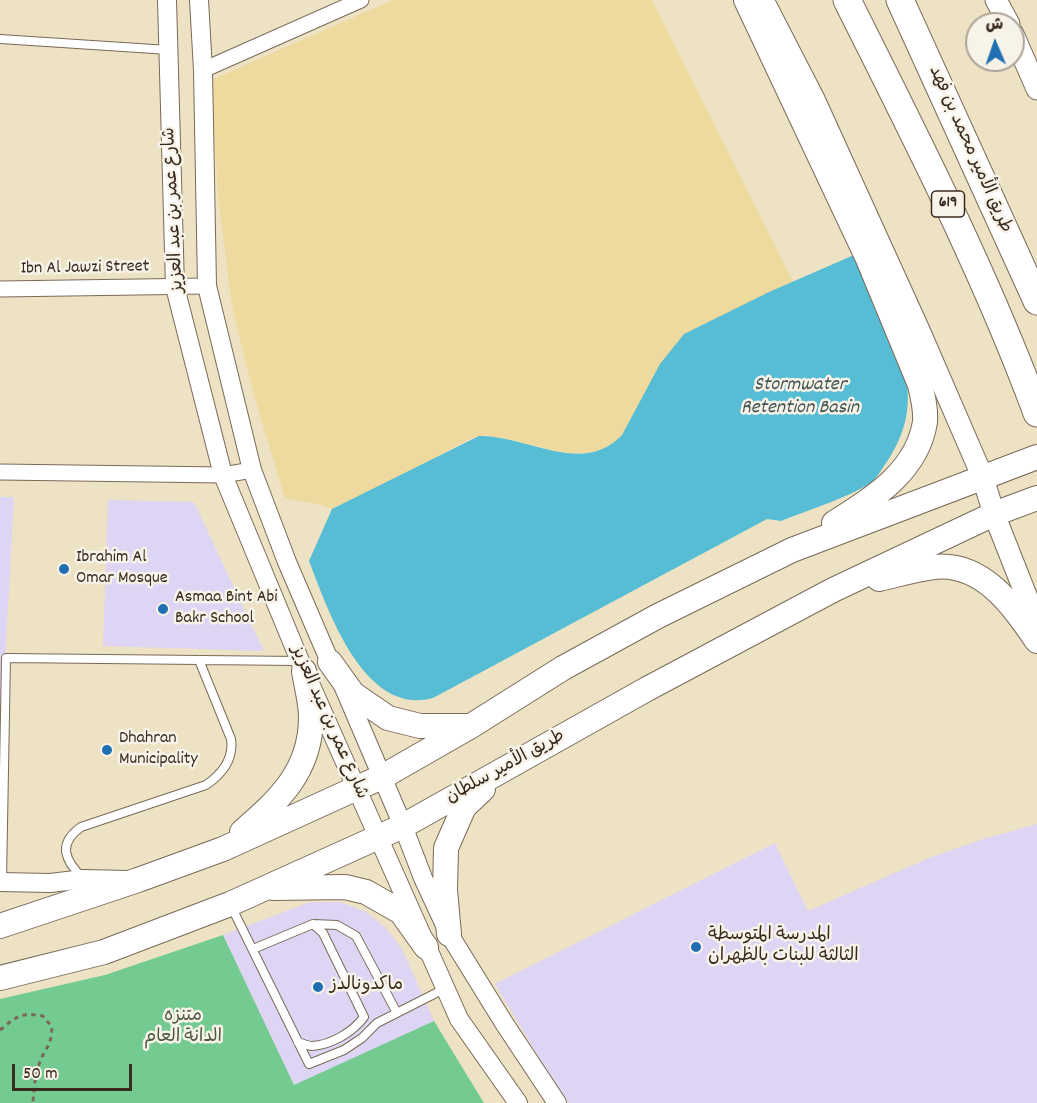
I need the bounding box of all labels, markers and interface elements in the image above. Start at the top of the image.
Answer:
north arrow [965,12,1025,72]
text: ش [985,14,1004,37]
street label: طريق الأمير محمد بن فهد [922,63,1016,237]
street label: شارع عمر بن عبد العزيز [160,127,190,293]
road number: 619 [932,191,964,217]
street label: Ibn Al Jawzi Street [21,257,149,281]
water label: Stormwater Retention Basin [741,374,859,421]
place label: Ibrahim Al Omar Mosque [76,548,168,590]
marker: Ibrahim Al Omar Mosque [57,562,71,576]
place label: Asmaa Bint Abi Bakr School [175,588,278,630]
marker: Asmaa Bint Abi Bakr School [156,602,170,616]
street label: شارع عمر بن عبد العزيز [284,643,372,803]
street label: طريق الأمير سلطان [443,726,569,810]
place label: Dhahran Municipality [119,729,198,771]
marker: Dhahran Municipality [100,743,114,757]
place label: المدرسة المتوسطة الثالثة للبنات بالظهران [708,926,859,968]
marker: المدرسة المتوسطة الثالثة للبنات بالظهران [689,940,703,954]
place label: ماكدونالدز [330,976,403,998]
marker: ماكدونالدز [311,980,325,994]
park label: متنزه الدانة العام [144,1007,222,1050]
scale bar [15,1052,135,1090]
text: 50 m [23,1062,58,1087]

